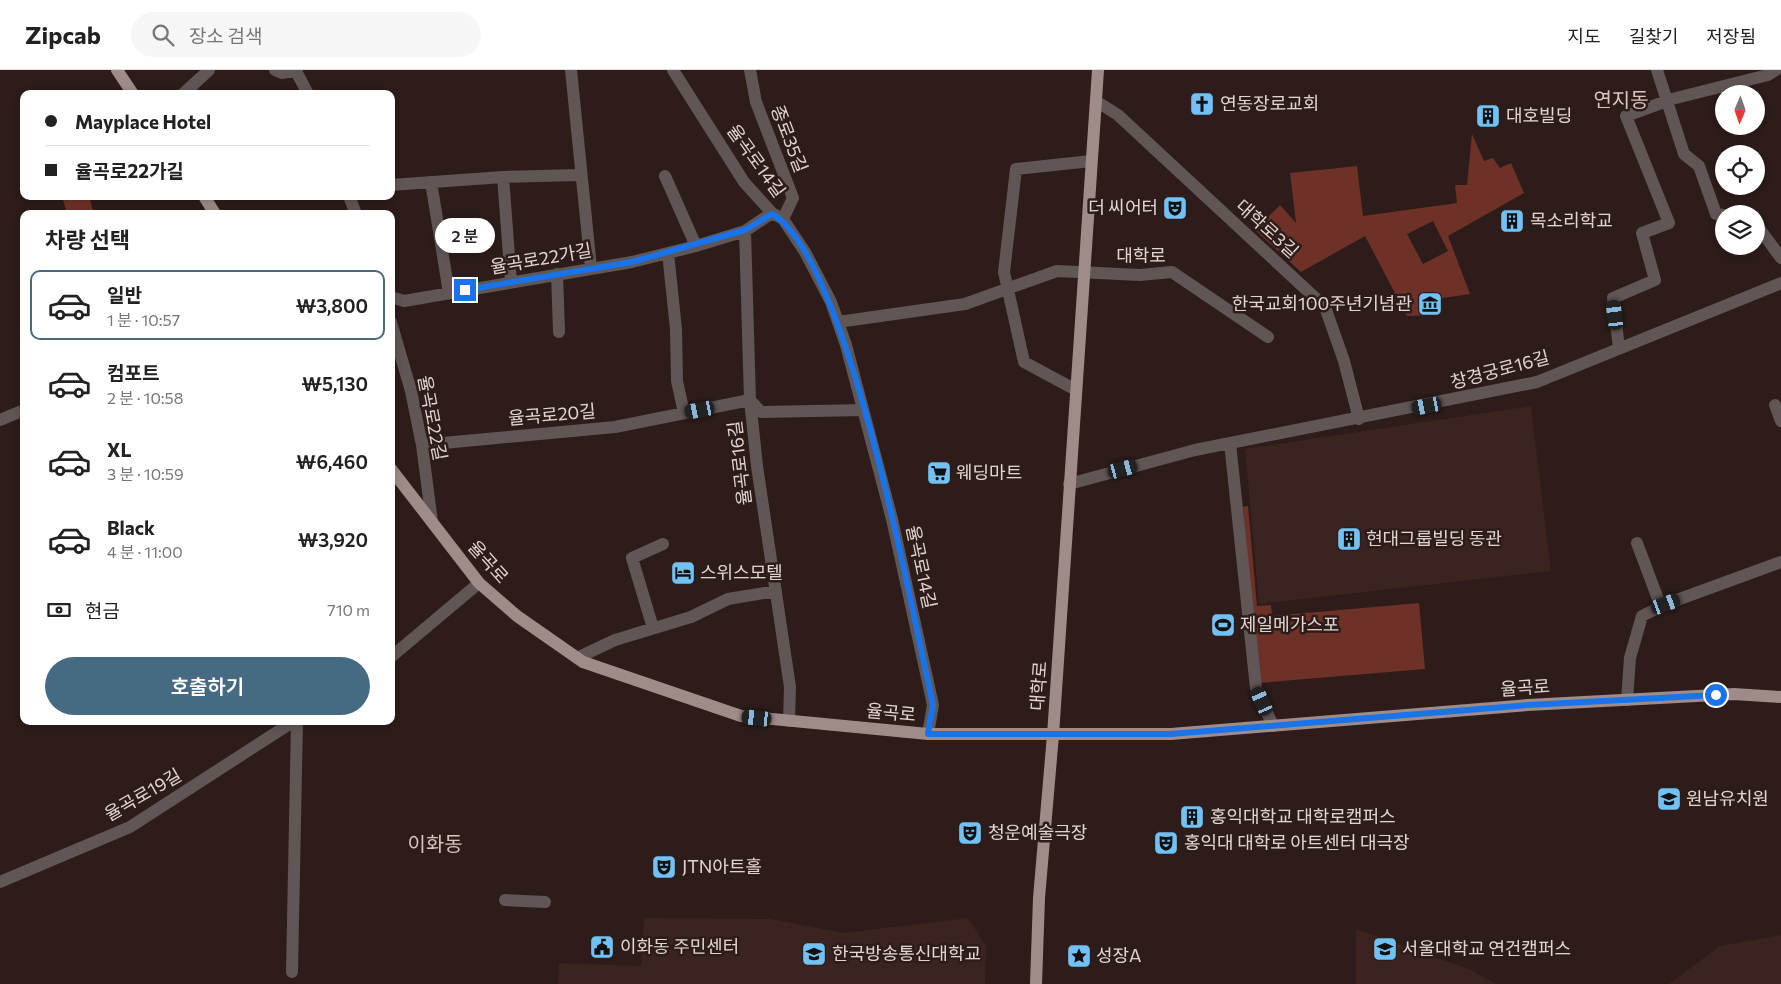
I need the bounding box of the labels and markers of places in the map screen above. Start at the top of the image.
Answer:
church icon: 연동장로교회 [1189,91,1215,117]
place label: 연동장로교회 [1220,92,1319,114]
building icon: 대호빌딩 [1475,103,1501,129]
place label: 대호빌딩 [1506,104,1572,126]
theatre icon: 더 씨어터 [1162,195,1188,221]
place label: 더 씨어터 [1088,196,1158,218]
building icon: 목소리학교 [1499,208,1525,234]
place label: 목소리학교 [1530,209,1613,231]
museum icon: 한국교회100주년기념관 [1417,291,1443,317]
place label: 한국교회100주년기념관 [1232,292,1412,314]
supermarket icon: 웨딩마트 [926,460,952,486]
place label: 웨딩마트 [956,461,1022,483]
building icon: 현대그룹빌딩 동관 [1336,526,1362,552]
place label: 현대그룹빌딩 동관 [1366,527,1502,549]
hotel icon: 스위스모텔 [670,560,696,586]
place label: 스위스모텔 [700,561,783,583]
sports icon: 제일메가스포 [1210,612,1236,638]
place label: 제일메가스포 [1240,613,1339,635]
school or university icon: 원남유치원 [1656,786,1682,812]
place label: 원남유치원 [1686,787,1769,809]
building icon: 홍익대학교 대학로캠퍼스 [1179,804,1205,830]
place label: 홍익대학교 대학로캠퍼스 [1210,805,1396,827]
theatre icon: 청운예술극장 [957,820,983,846]
place label: 청운예술극장 [988,821,1087,843]
theatre icon: 홍익대 대학로 아트센터 대극장 [1153,830,1179,856]
place label: 홍익대 대학로 아트센터 대극장 [1184,831,1410,853]
theatre icon: JTN아트홀 [651,854,677,880]
place label: JTN아트홀 [682,855,762,877]
public building icon: 이화동 주민센터 [589,934,615,960]
place label: 이화동 주민센터 [620,935,739,957]
school or university icon: 서울대학교 연건캠퍼스 [1372,936,1398,962]
place label: 서울대학교 연건캠퍼스 [1402,937,1571,959]
school or university icon: 한국방송통신대학교 [801,941,827,967]
place label: 한국방송통신대학교 [832,942,981,964]
place icon: 성장A [1066,943,1092,969]
place label: 성장A [1096,944,1142,966]

